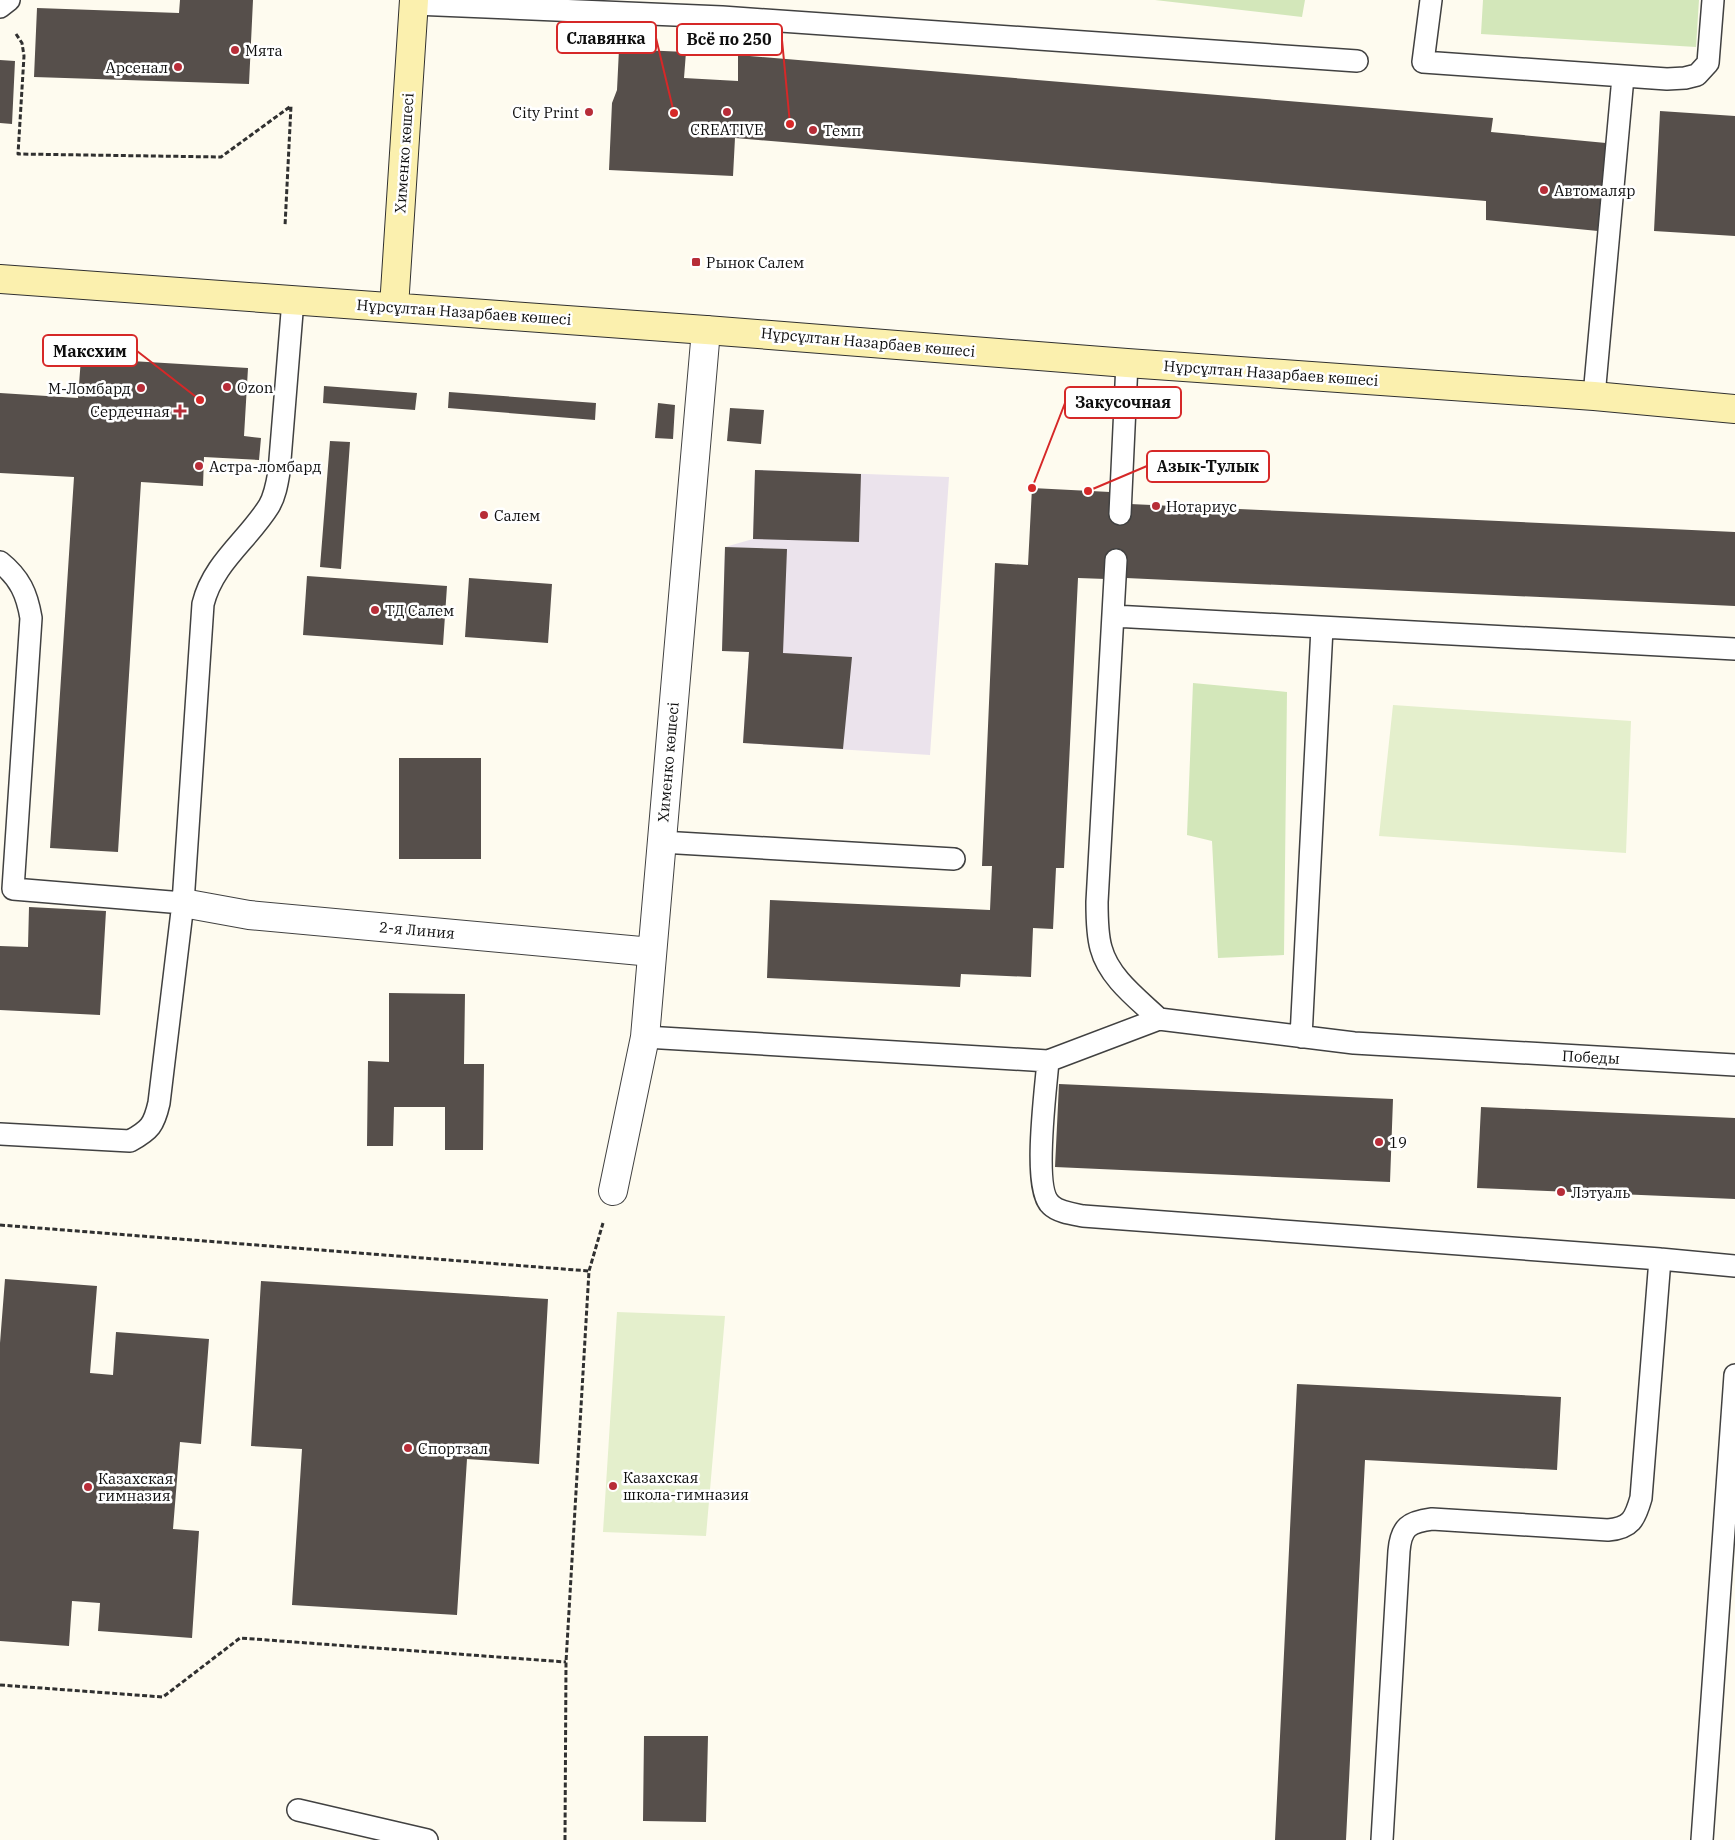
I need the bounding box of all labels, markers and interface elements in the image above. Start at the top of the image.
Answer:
callout: Славянка [557,22,656,53]
callout: Всё по 250 [677,24,782,55]
text: Славянка [566,28,646,48]
text: Всё по 250 [686,29,772,49]
place label: Мята [245,41,283,60]
marker: Мята [229,44,241,56]
place label: Арсенал [106,58,168,77]
marker: Арсенал [172,61,184,73]
street label: Хименко көшесі [390,92,418,214]
place label: City Print [512,103,579,122]
marker: City Print [583,106,595,118]
marker: CREATIVE [721,106,733,118]
place label: CREATIVE [690,120,764,139]
place label: Темп [823,121,861,140]
marker: Темп [807,124,819,136]
place label: Автомаляр [1554,181,1636,200]
marker: Автомаляр [1538,184,1550,196]
place label: Рынок Салем [706,253,804,272]
marker: Рынок Салем [690,256,702,268]
street label: Нұрсұлтан Назарбаев көшесі [356,295,572,329]
street label: Нұрсұлтан Назарбаев көшесі [760,323,976,361]
callout: Максхим [43,335,137,366]
text: Максхим [53,341,127,361]
street label: Нұрсұлтан Назарбаев көшесі [1163,356,1379,390]
place label: Ozon [237,378,274,397]
place label: М-Ломбард [48,379,131,398]
marker: Ozon [221,381,233,393]
marker: М-Ломбард [135,382,147,394]
callout: Закусочная [1065,387,1181,418]
text: Закусочная [1075,392,1171,412]
place label: Сердечная [90,402,170,421]
marker: Сердечная [174,405,186,417]
callout: Азык-Тулык [1147,451,1269,482]
text: Азык-Тулык [1157,456,1259,476]
place label: Астра-ломбард [209,457,321,476]
marker: Астра-ломбард [193,460,205,472]
place label: Нотариус [1166,497,1237,516]
marker: Нотариус [1150,500,1162,512]
place label: Салем [494,506,540,525]
marker: Салем [478,509,490,521]
place label: ТД Салем [385,601,454,620]
marker: ТД Салем [369,604,381,616]
street label: Хименко көшесі [653,701,683,823]
street label: 2-я Линия [378,917,456,943]
street label: Победы [1562,1046,1620,1068]
place label: 19 [1389,1133,1407,1152]
marker: 19 [1373,1136,1385,1148]
place label: Лэтуаль [1571,1183,1630,1202]
marker: Лэтуаль [1555,1186,1567,1198]
place label: Спортзал [418,1439,488,1458]
marker: Спортзал [402,1442,414,1454]
place label: Казахская школа-гимназия [623,1468,749,1504]
place label: Казахская гимназия [98,1469,173,1505]
marker: Казахская школа-гимназия [607,1480,619,1492]
marker: Казахская гимназия [82,1481,94,1493]

